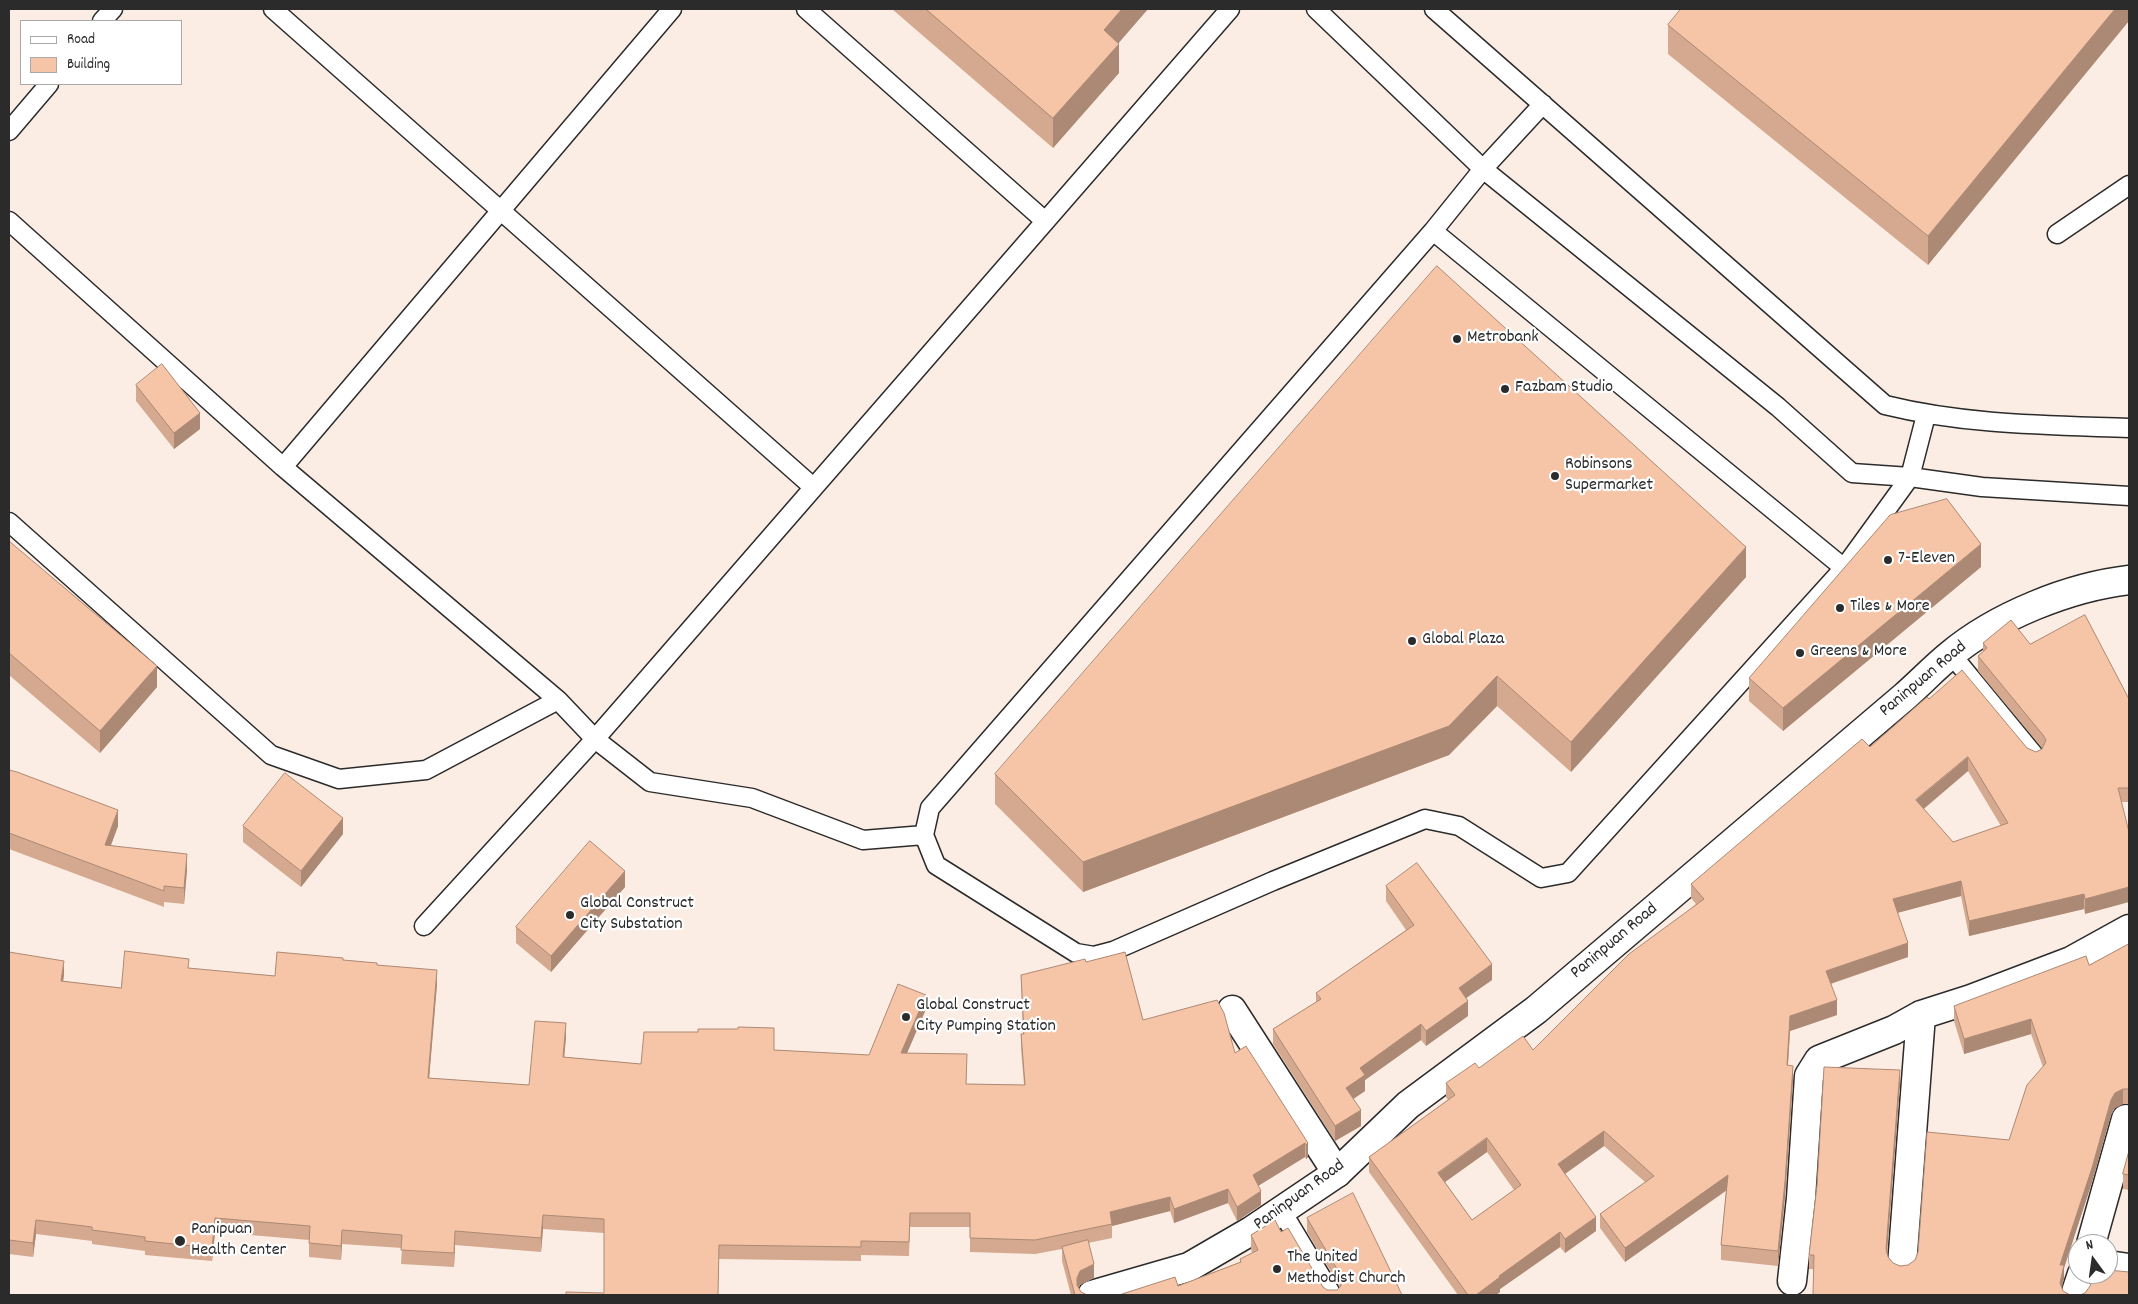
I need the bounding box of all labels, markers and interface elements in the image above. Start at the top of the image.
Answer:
legend [20,20,182,85]
text: Road [67,29,95,51]
text: Building [67,54,110,76]
place label: Metrobank [1467,328,1539,350]
marker: Metrobank [1451,333,1463,345]
place label: Fazbam Studio [1515,378,1613,400]
marker: Fazbam Studio [1499,383,1511,395]
place label: Robinsons Supermarket [1565,455,1653,498]
marker: Robinsons Supermarket [1549,470,1561,482]
place label: 7-Eleven [1898,549,1955,571]
marker: 7-Eleven [1882,554,1894,566]
place label: Tiles & More [1850,597,1930,619]
marker: Tiles & More [1834,602,1846,614]
place label: Global Plaza [1422,630,1504,652]
marker: Global Plaza [1406,635,1418,647]
street label: Paninpuan Road [1876,637,1972,723]
place label: Greens & More [1810,642,1907,664]
marker: Greens & More [1794,647,1806,659]
place label: Global Construct City Substation [580,894,694,936]
street label: Paninpuan Road [1567,899,1663,985]
marker: Global Construct City Substation [564,909,576,921]
place label: Global Construct City Pumping Station [916,996,1056,1038]
marker: Global Construct City Pumping Station [900,1011,912,1023]
street label: Paninpuan Road [1250,1156,1350,1236]
place label: Panipuan Health Center [191,1220,286,1262]
marker: Panipuan Health Center [173,1234,187,1248]
north arrow [2068,1234,2118,1284]
text: N [2084,1235,2095,1256]
place label: The United Methodist Church [1287,1248,1405,1290]
marker: The United Methodist Church [1271,1263,1283,1275]

